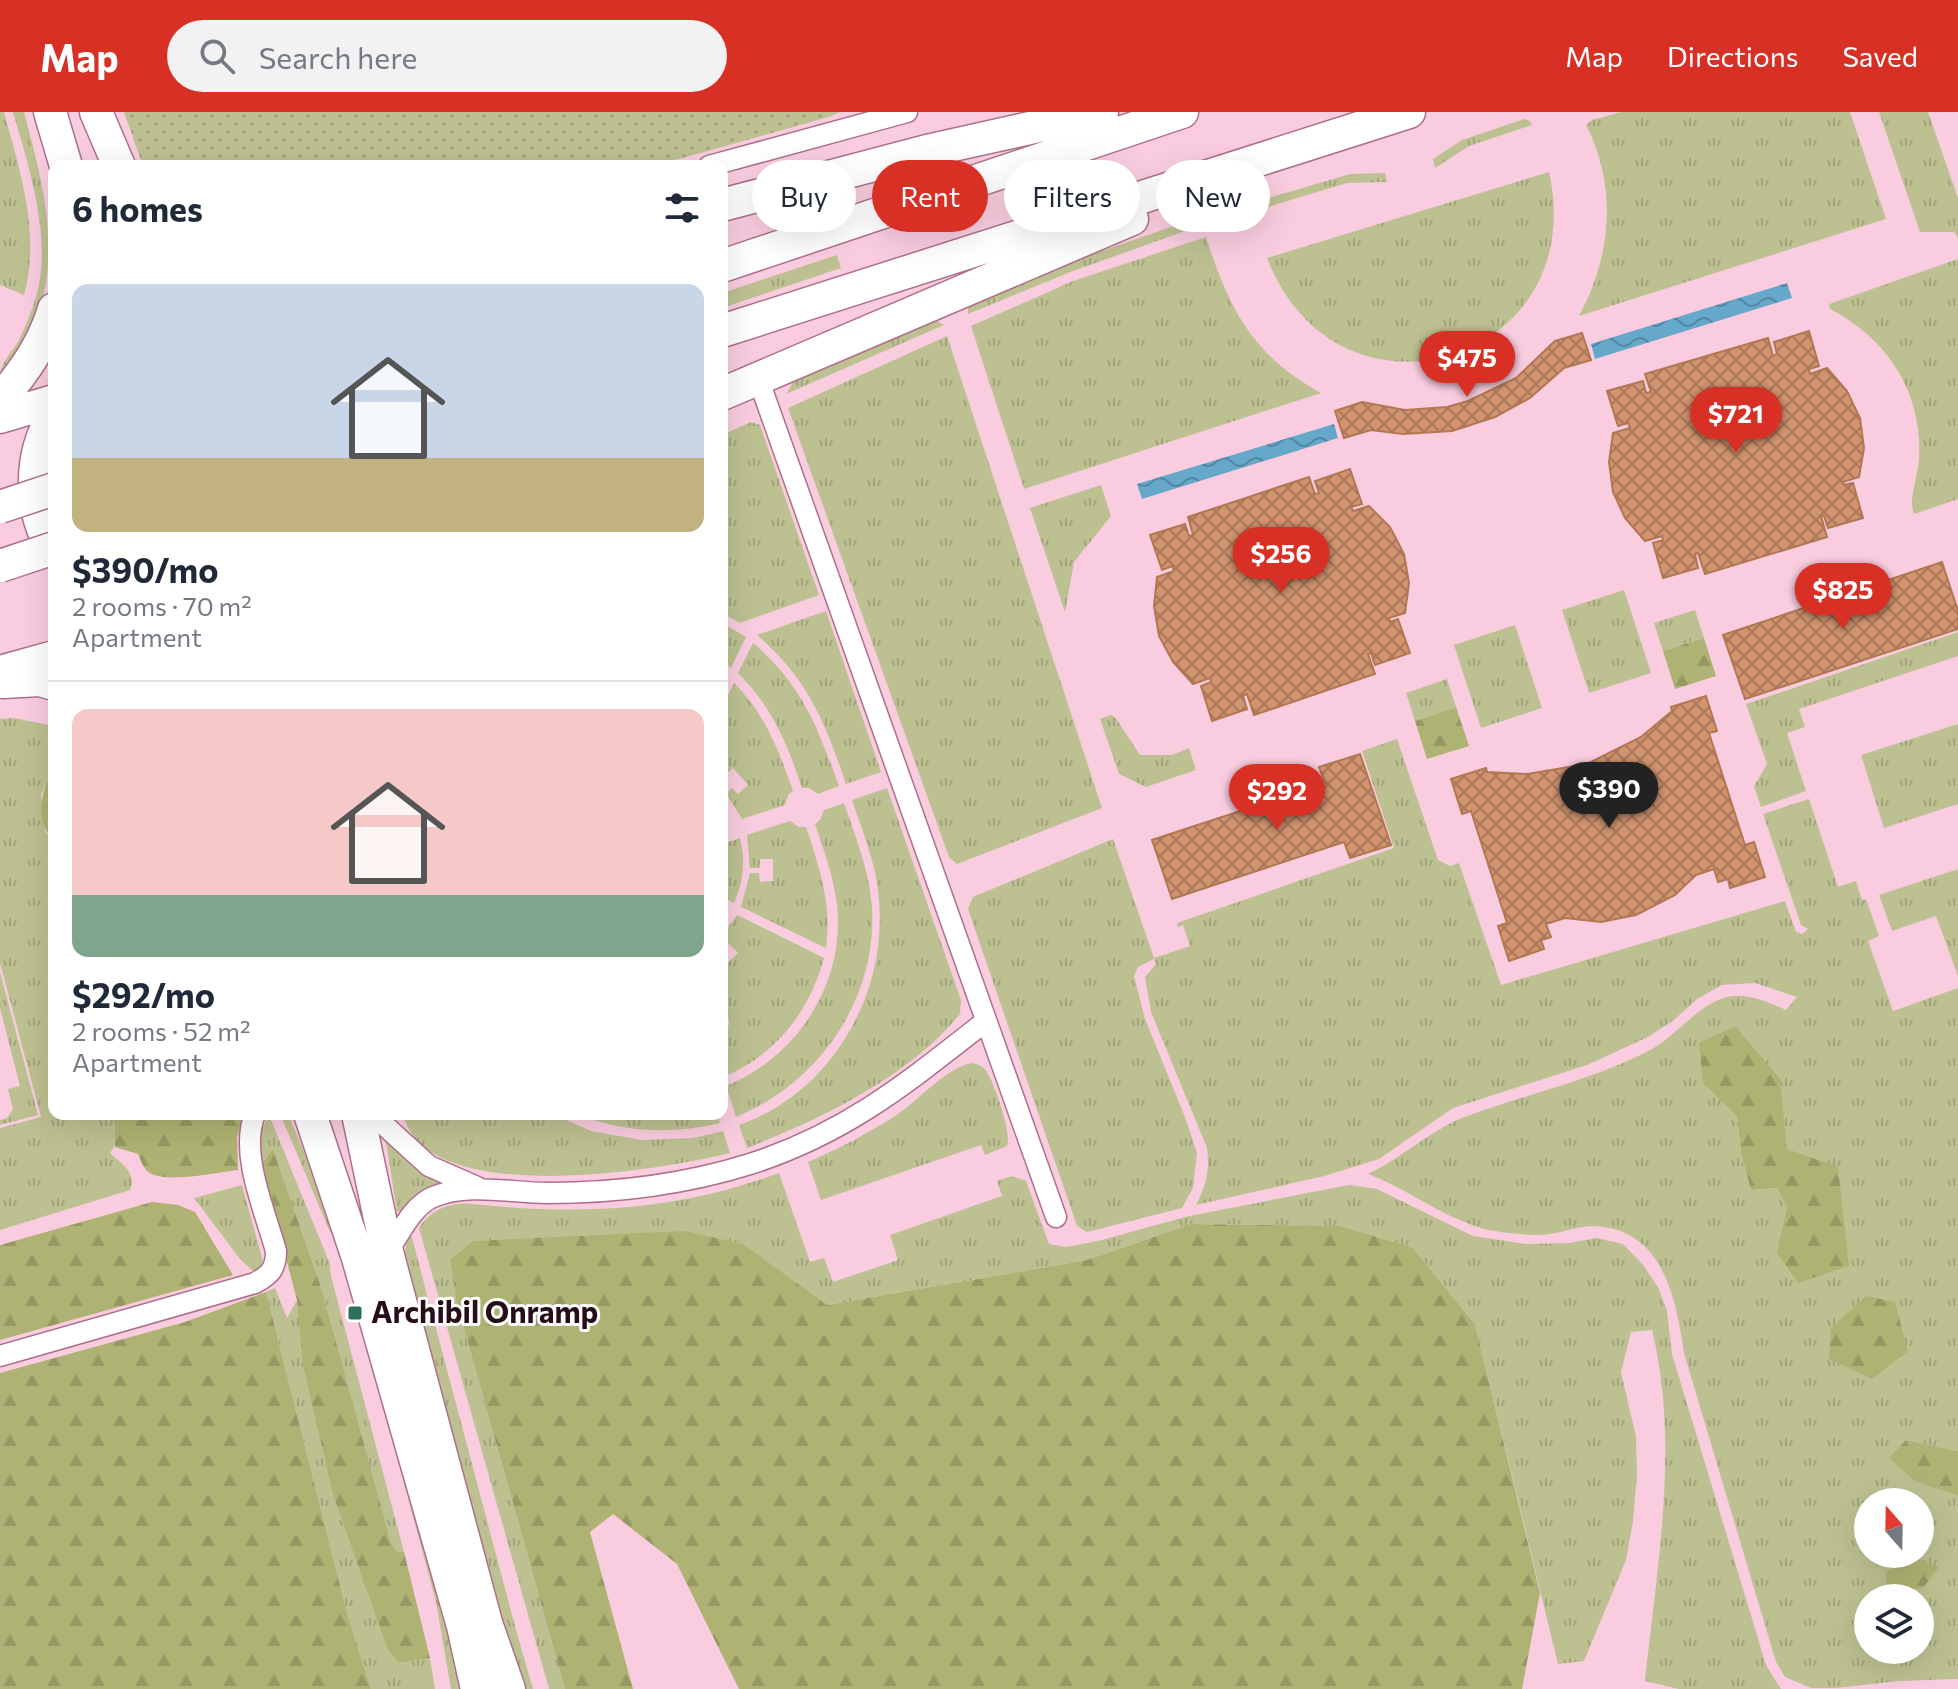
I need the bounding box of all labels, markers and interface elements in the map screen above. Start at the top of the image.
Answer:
search box [167,20,727,92]
text: Map [40,33,119,80]
icon: search [195,34,239,78]
text: Search here [259,38,417,75]
text: Map [1565,39,1623,73]
text: Directions [1667,39,1798,73]
text: Saved [1842,39,1918,73]
chip: Buy [752,160,856,232]
chip: Rent [872,160,988,232]
chip: Filters [1004,160,1140,232]
chip: New [1156,160,1270,232]
icon: filters [660,186,704,230]
text: 6 homes [72,187,203,229]
pin: $475 [1420,331,1514,399]
icon: home [316,336,460,480]
text: $475 [1437,341,1497,372]
pin: $721 [1689,387,1783,455]
text: $721 [1708,397,1764,428]
pin: $256 [1234,527,1328,595]
text: $256 [1251,537,1311,568]
text: $390/mo [72,548,219,590]
pin: $825 [1796,563,1890,631]
text: $825 [1813,573,1873,604]
text: 2 rooms · 70 m² [72,590,252,621]
text: Apartment [72,621,202,652]
icon: home [316,761,460,905]
pin: $390 [1562,762,1656,830]
pin: $292 [1230,764,1324,832]
text: $390 [1577,772,1641,803]
text: $292 [1247,774,1307,805]
text: $292/mo [72,973,215,1015]
text: 2 rooms · 52 m² [72,1015,250,1046]
text: Apartment [72,1046,202,1077]
place label: Archibil Onramp [371,1292,598,1329]
marker: Archibil Onramp [346,1304,364,1322]
north arrow [1854,1488,1934,1568]
map controls [1854,1488,1934,1664]
button: layers [1854,1584,1934,1664]

